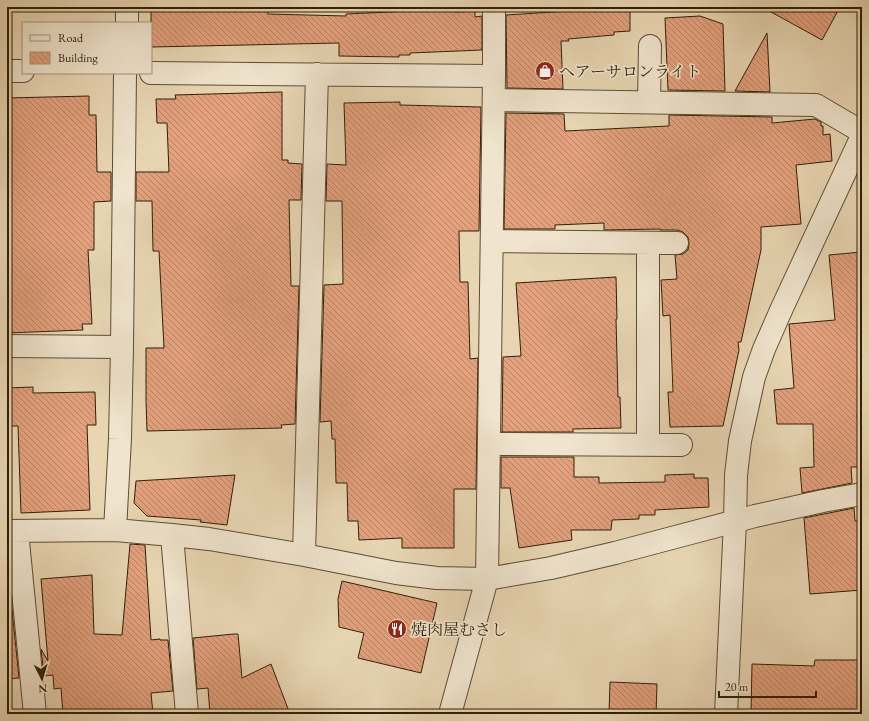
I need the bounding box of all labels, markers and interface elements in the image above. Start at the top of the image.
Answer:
legend [22,22,152,74]
text: Road [58,30,84,46]
text: Building [58,50,99,66]
shop icon: ヘアーサロンライト [534,60,556,82]
place label: ヘアーサロンライト [559,61,702,82]
restaurant icon: 焼肉屋むさし [386,618,408,640]
place label: 焼肉屋むさし [411,619,507,640]
north arrow [22,659,62,699]
scale bar [719,673,816,699]
text: 20 m [725,679,749,695]
text: N [38,682,48,696]

